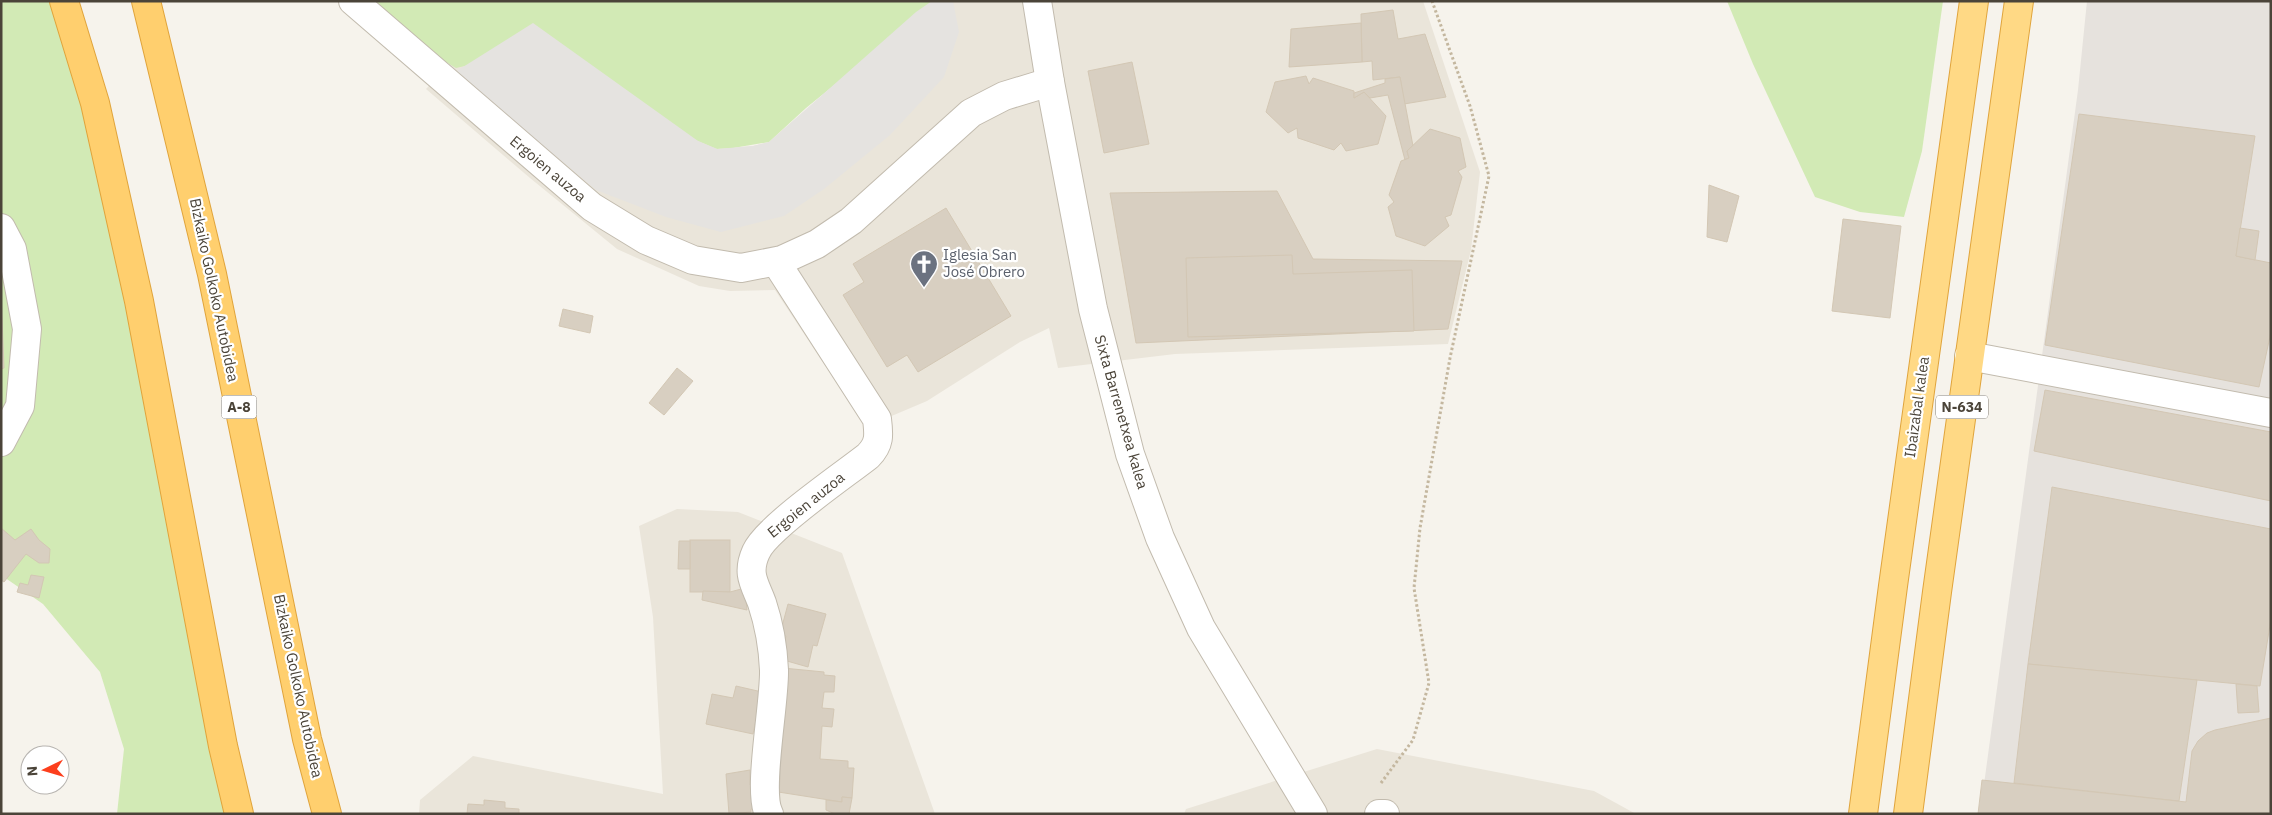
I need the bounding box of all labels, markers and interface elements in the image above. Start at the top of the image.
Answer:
street label: Ergoien auzoa [506,131,590,206]
street label: Bizkaiko Golkoko Autobidea [186,196,243,384]
place label: Iglesia San José Obrero [943,245,1025,281]
church icon: Iglesia San José Obrero [909,249,939,288]
street label: Sixta Barrenetxea kalea [1090,333,1153,491]
street label: Ibaizabal kalea [1900,355,1933,459]
road number: A-8 [222,396,256,418]
road number: N-634 [1936,396,1988,418]
street label: Ergoien auzoa [763,468,848,542]
street label: Bizkaiko Golkoko Autobidea [270,592,327,780]
north arrow [20,745,70,795]
text: N [23,765,41,777]

